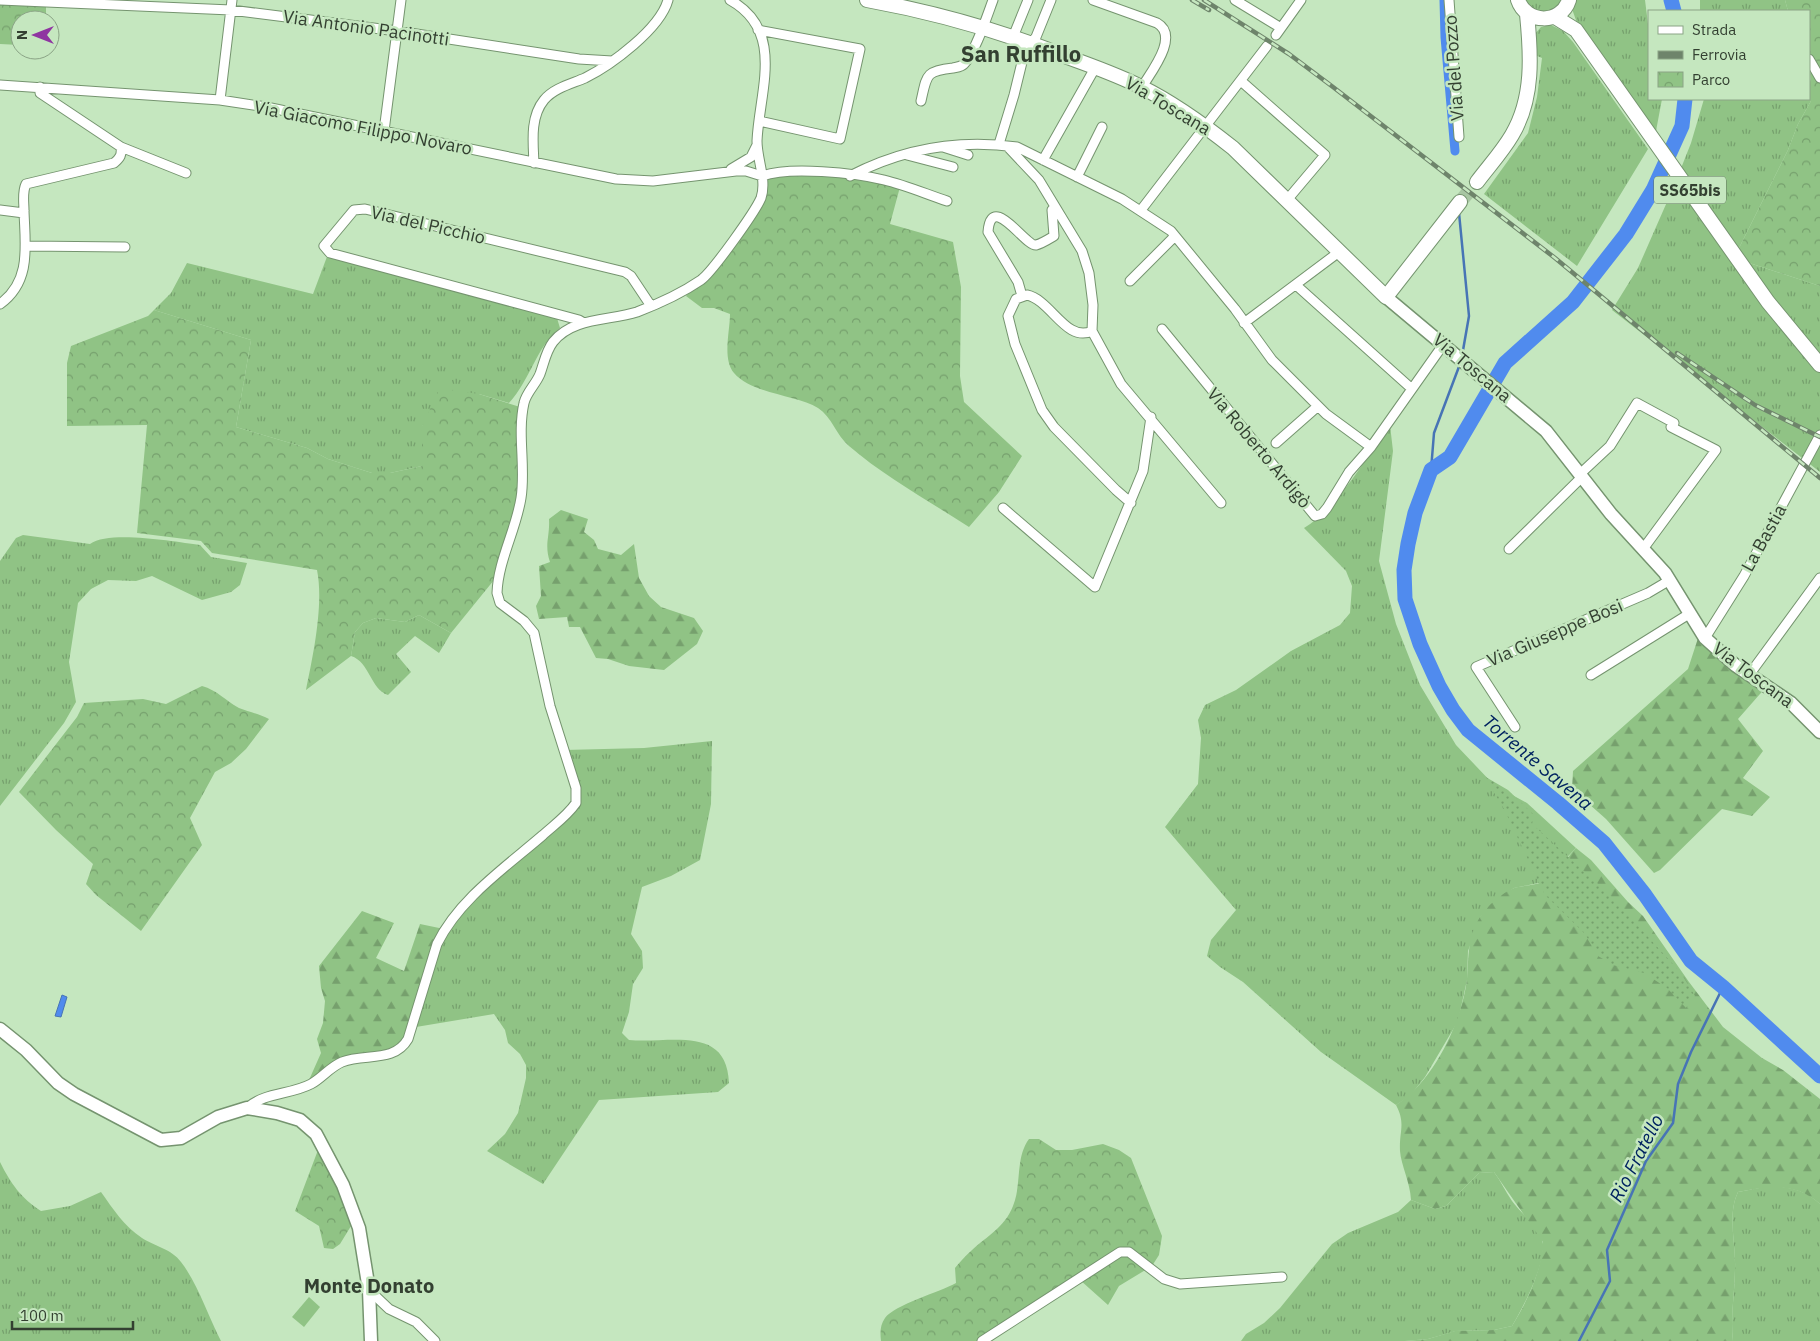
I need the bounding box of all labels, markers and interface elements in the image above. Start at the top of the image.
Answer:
street label: Via Antonio Pacinotti [281,4,451,51]
north arrow [10,10,60,60]
legend [1648,10,1810,100]
street label: Via del Pozzo [1438,14,1469,122]
text: Strada [1692,20,1736,39]
text: N [13,30,31,40]
district label: San Ruffillo [961,39,1081,68]
text: Ferrovia [1692,45,1747,64]
text: Parco [1692,70,1730,89]
street label: Via Toscana [1121,71,1216,140]
street label: Via Giacomo Filippo Novaro [252,95,474,160]
road number: SS65bis [1654,176,1726,204]
street label: Via del Picchio [369,200,488,249]
street label: Via Toscana [1428,328,1517,407]
street label: Via Roberto Ardigò [1202,383,1317,513]
street label: La Bastia [1736,500,1792,575]
street label: Via Giuseppe Bosi [1483,594,1626,672]
street label: Via Toscana [1708,637,1799,713]
water label: Torrente Savena [1478,709,1598,815]
water label: Rio Fratello [1604,1110,1668,1206]
district label: Monte Donato [304,1272,434,1299]
scale bar [12,1298,134,1330]
text: 100 m [20,1306,64,1325]

